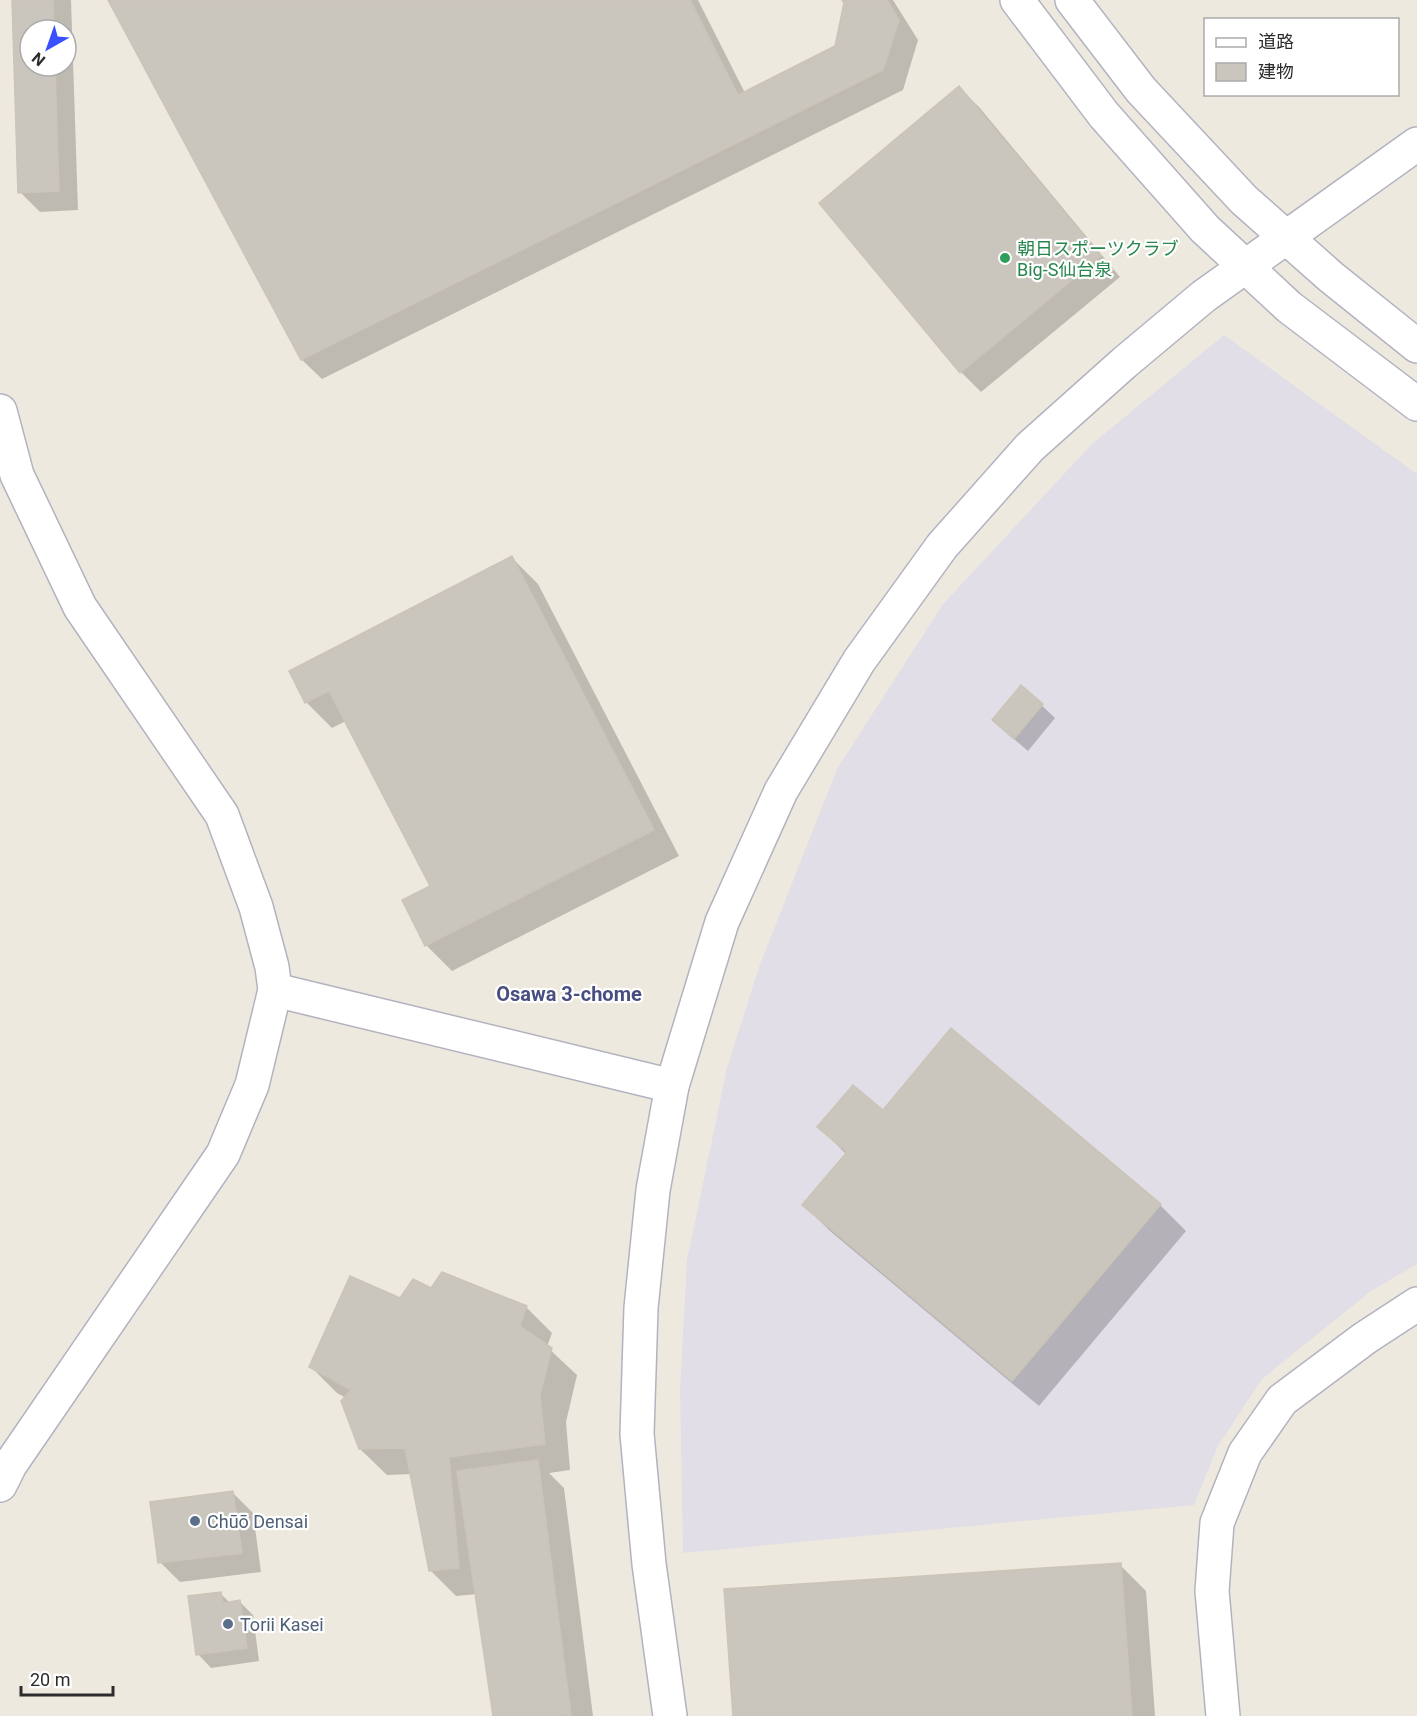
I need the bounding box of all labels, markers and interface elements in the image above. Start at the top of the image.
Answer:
north arrow [18,18,78,78]
legend [1204,18,1399,96]
text: 道路 [1258,31,1294,52]
text: N [28,48,49,70]
text: 建物 [1258,61,1294,82]
place label: 朝日スポーツクラブ Big-S仙台泉 [1017,238,1179,280]
marker: 朝日スポーツクラブ Big-S仙台泉 [998,251,1012,265]
district label: Osawa 3-chome [496,982,642,1006]
place label: Chūō Densai [207,1511,308,1532]
marker: Chūō Densai [188,1514,202,1528]
place label: Torii Kasei [240,1614,324,1635]
marker: Torii Kasei [221,1617,235,1631]
scale bar [21,1659,112,1697]
text: 20 m [30,1669,70,1690]

